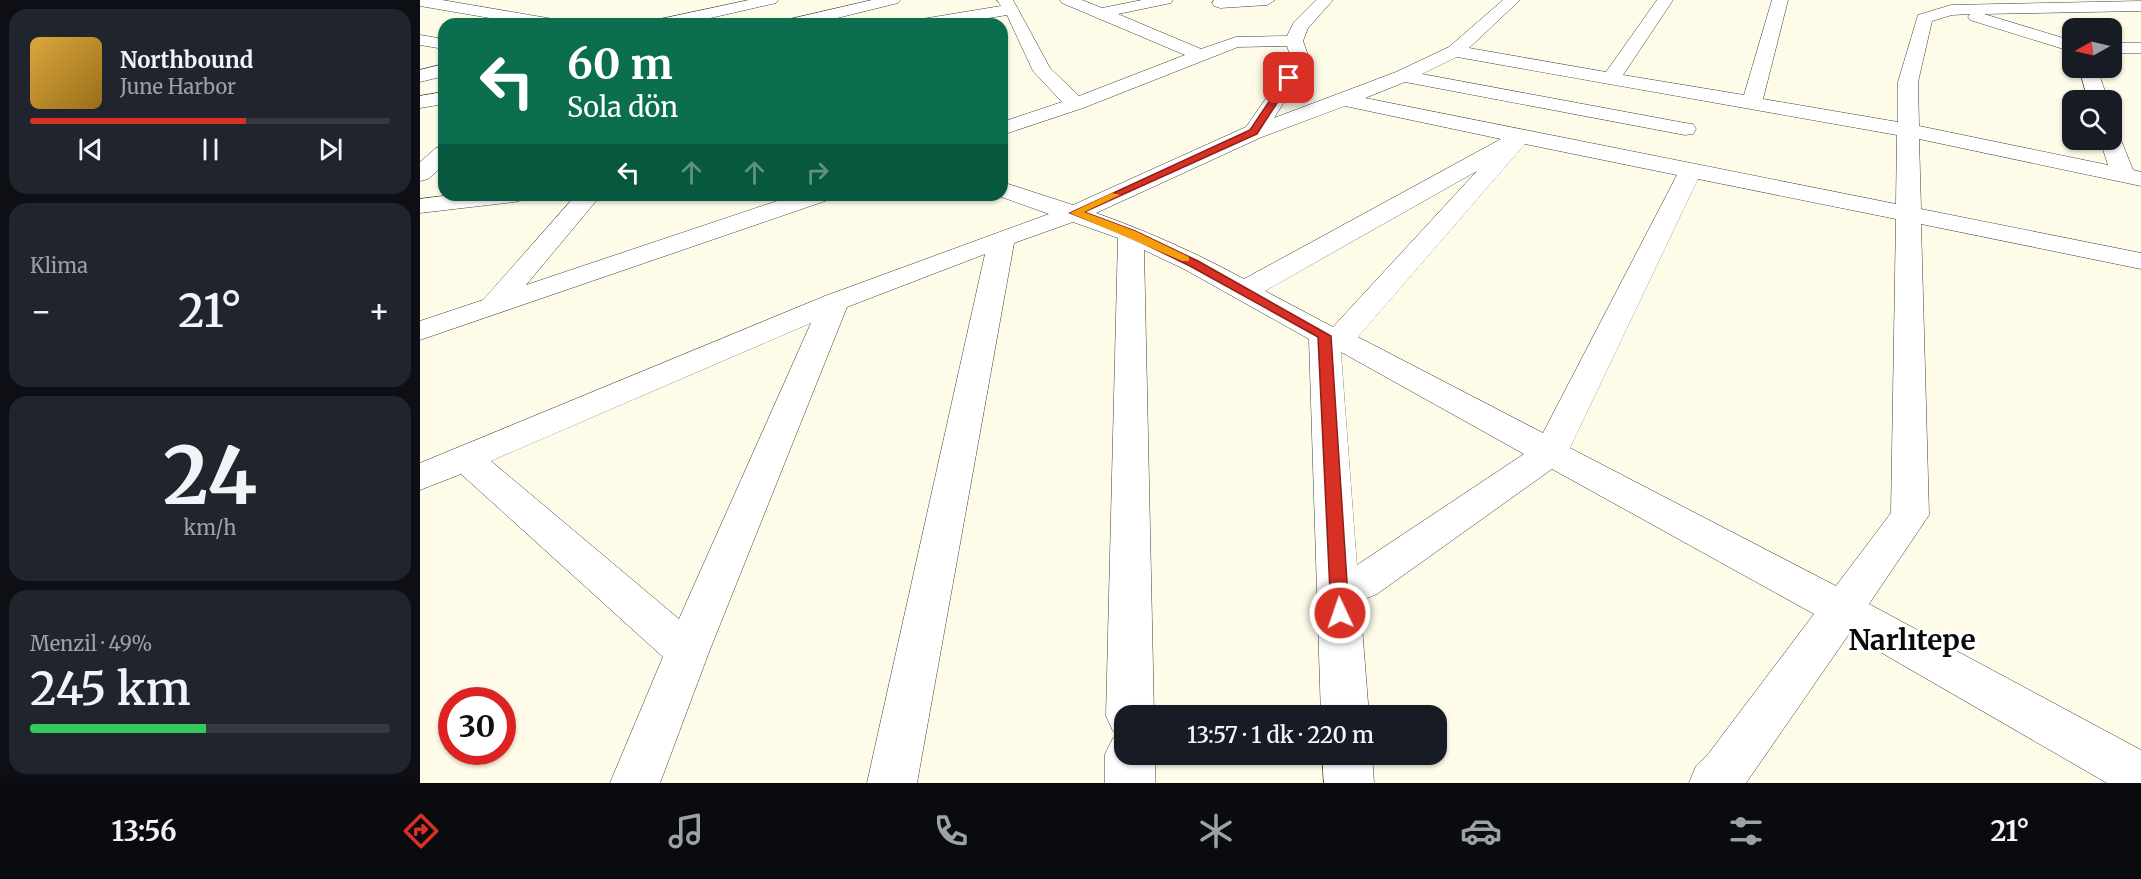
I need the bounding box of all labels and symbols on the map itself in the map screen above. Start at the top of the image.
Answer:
north arrow [2062,18,2122,78]
pin [1263,52,1314,103]
position arrow [1308,581,1372,645]
district label: Narlıtepe [1848,622,1976,658]
speed limit sign: 30 [438,687,516,765]

